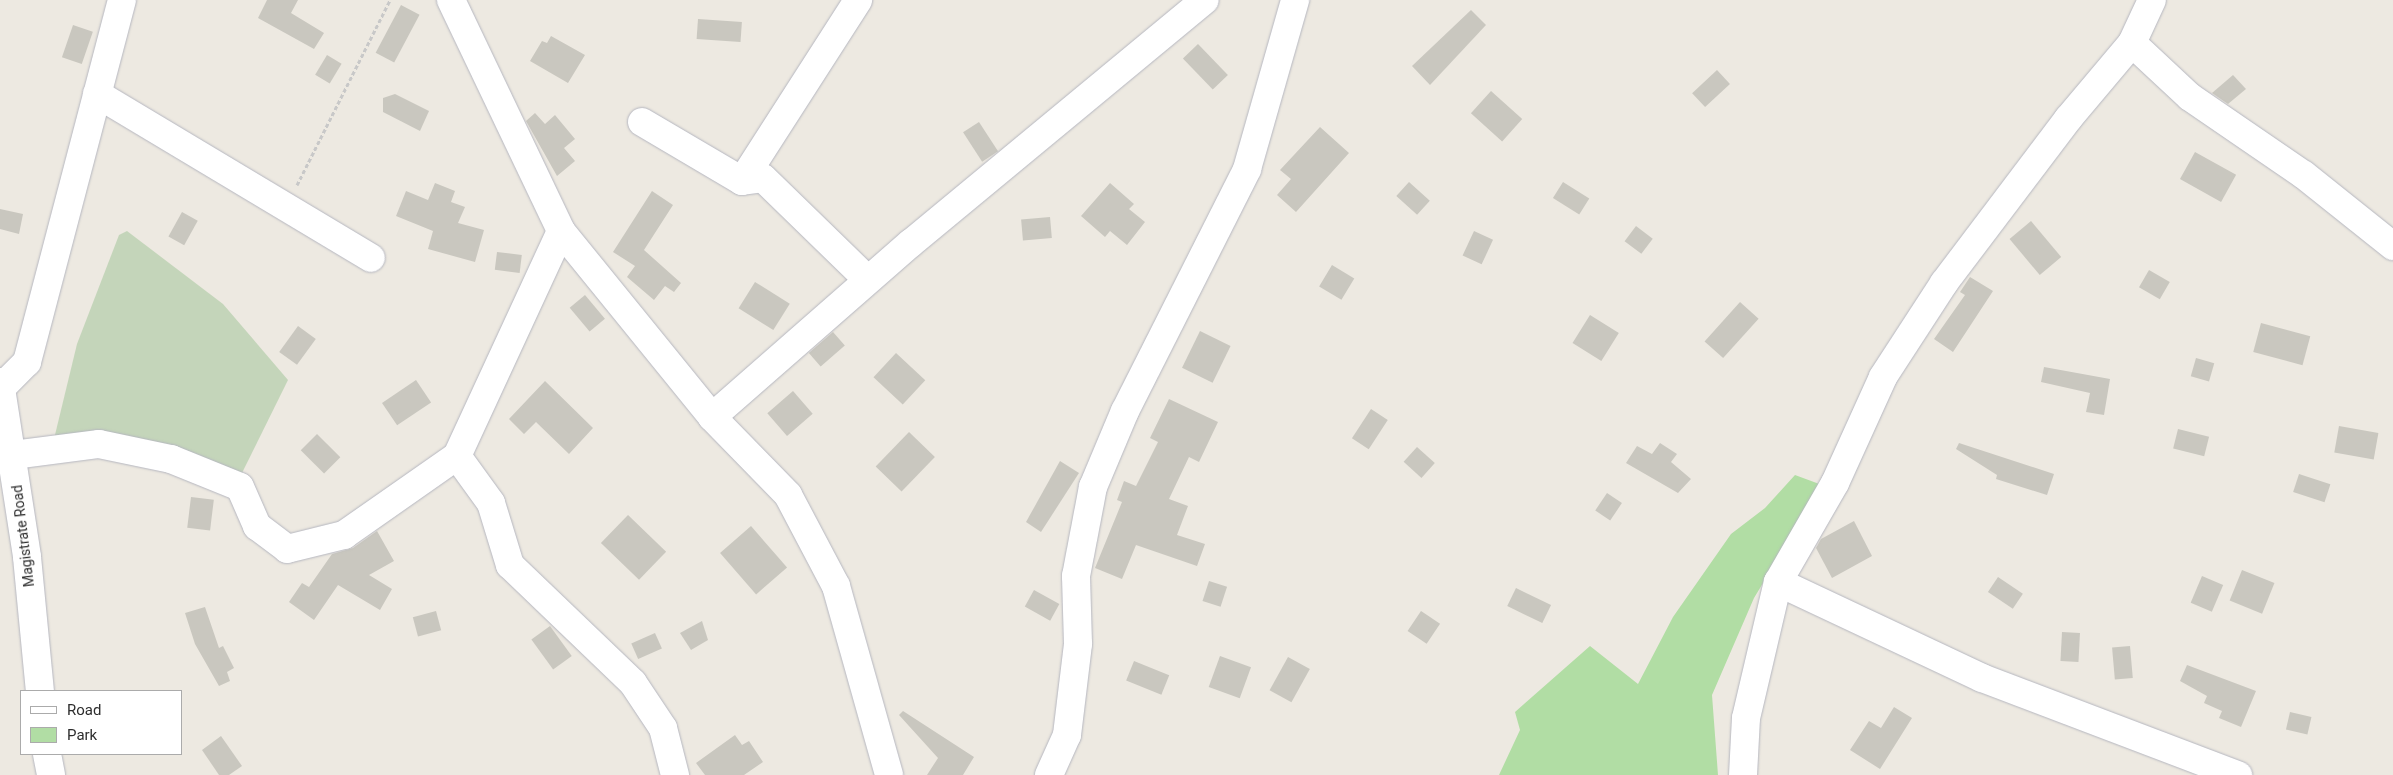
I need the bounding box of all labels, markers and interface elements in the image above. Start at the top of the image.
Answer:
street label: Magistrate Road [8,484,38,588]
legend [20,690,182,755]
text: Road [67,701,101,719]
text: Park [67,726,97,744]

